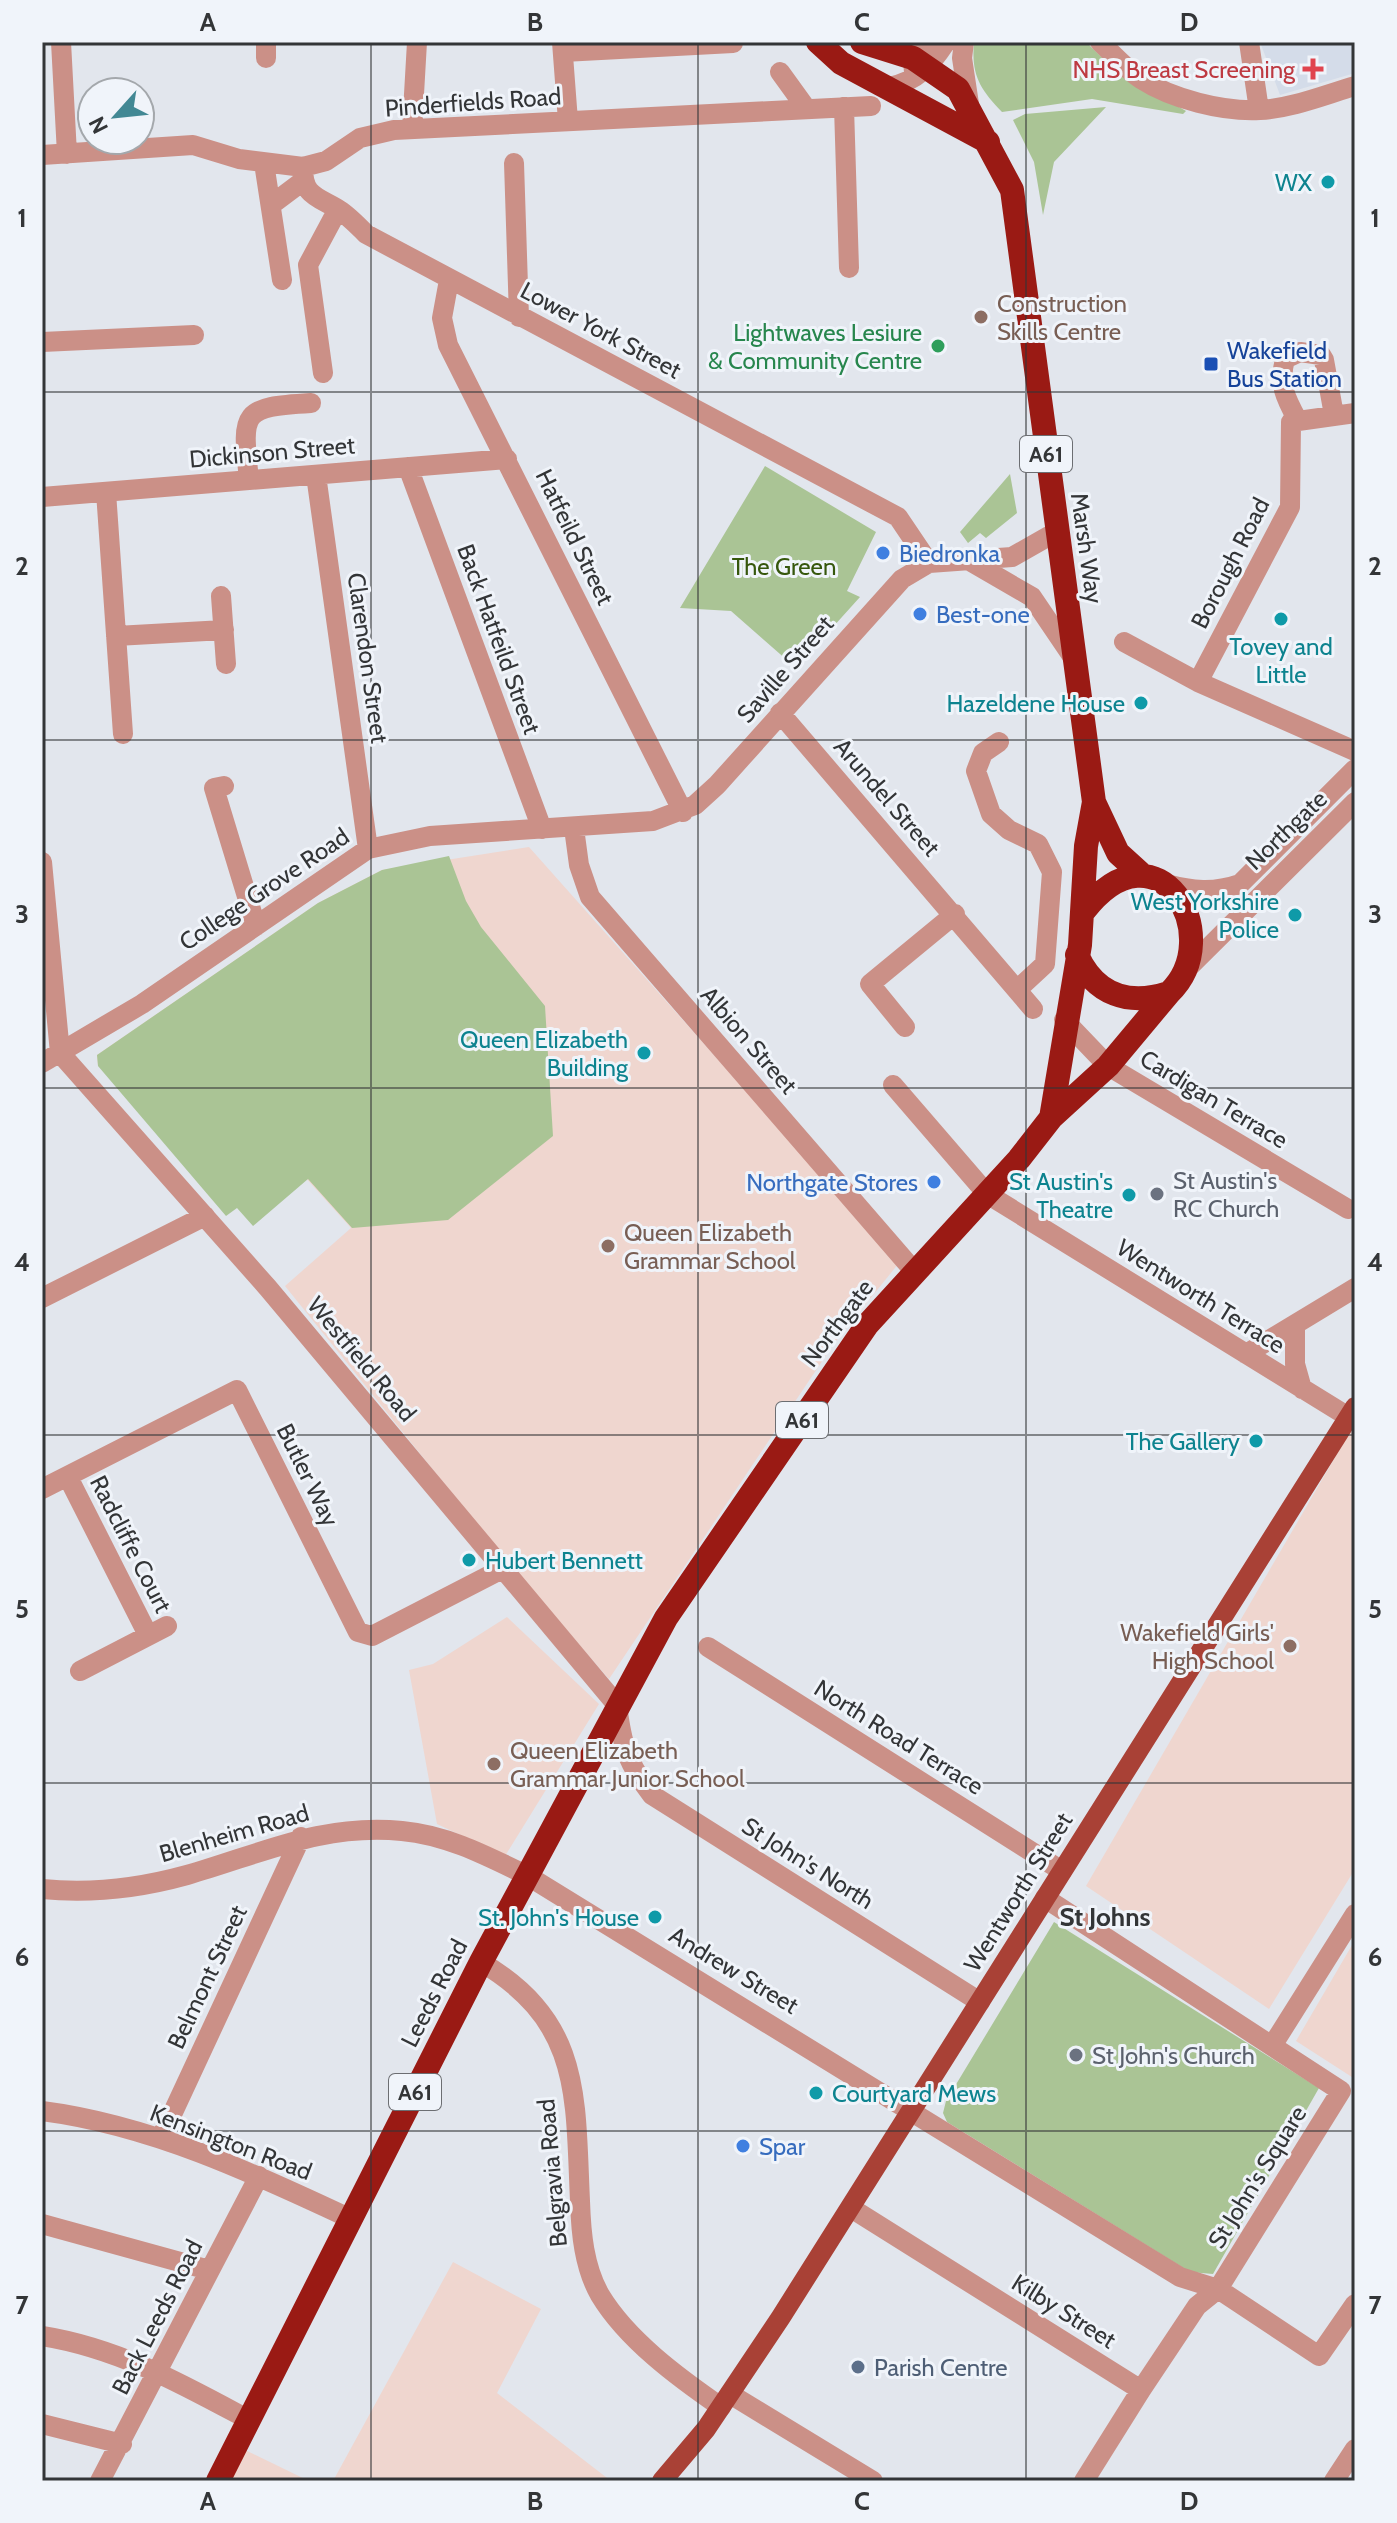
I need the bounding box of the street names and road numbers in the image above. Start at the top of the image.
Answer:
street label: Pinderfields Road [384,81,562,123]
street label: Lower York Street [516,276,686,384]
street label: Dickinson Street [188,430,356,474]
road number: A61 [1020,436,1072,472]
street label: Hatfeild Street [530,465,620,609]
street label: Marsh Way [1065,491,1109,605]
street label: Borough Road [1185,493,1275,633]
street label: Back Hatfeild Street [451,540,547,738]
street label: Clarendon Street [342,571,394,745]
street label: Saville Street [731,609,839,729]
street label: Arundel Street [828,732,946,862]
street label: Northgate [1239,784,1333,876]
street label: College Grove Road [174,822,354,956]
street label: Albion Street [695,981,803,1099]
street label: Cardigan Terrace [1135,1044,1293,1154]
street label: Wentworth Terrace [1112,1233,1290,1359]
street label: Northgate [795,1274,879,1372]
street label: Westfield Road [301,1291,423,1427]
road number: A61 [776,1402,828,1438]
street label: Butler Way [271,1419,345,1531]
street label: Radcliffe Court [84,1471,178,1617]
street label: North Road Terrace [809,1673,989,1801]
street label: Blenheim Road [156,1798,312,1868]
street label: Wentworth Street [958,1807,1078,1977]
street label: St John's North [737,1811,879,1915]
street label: Belmont Street [161,1901,253,2053]
street label: Andrew Street [664,1920,804,2020]
street label: Leeds Road [395,1934,473,2052]
road number: A61 [389,2074,441,2110]
street label: Kensington Road [146,2098,316,2186]
street label: Belgravia Road [531,2098,573,2248]
street label: St John's Square [1202,2100,1312,2254]
street label: Back Leeds Road [105,2235,209,2399]
street label: Kilby Street [1007,2268,1121,2354]

